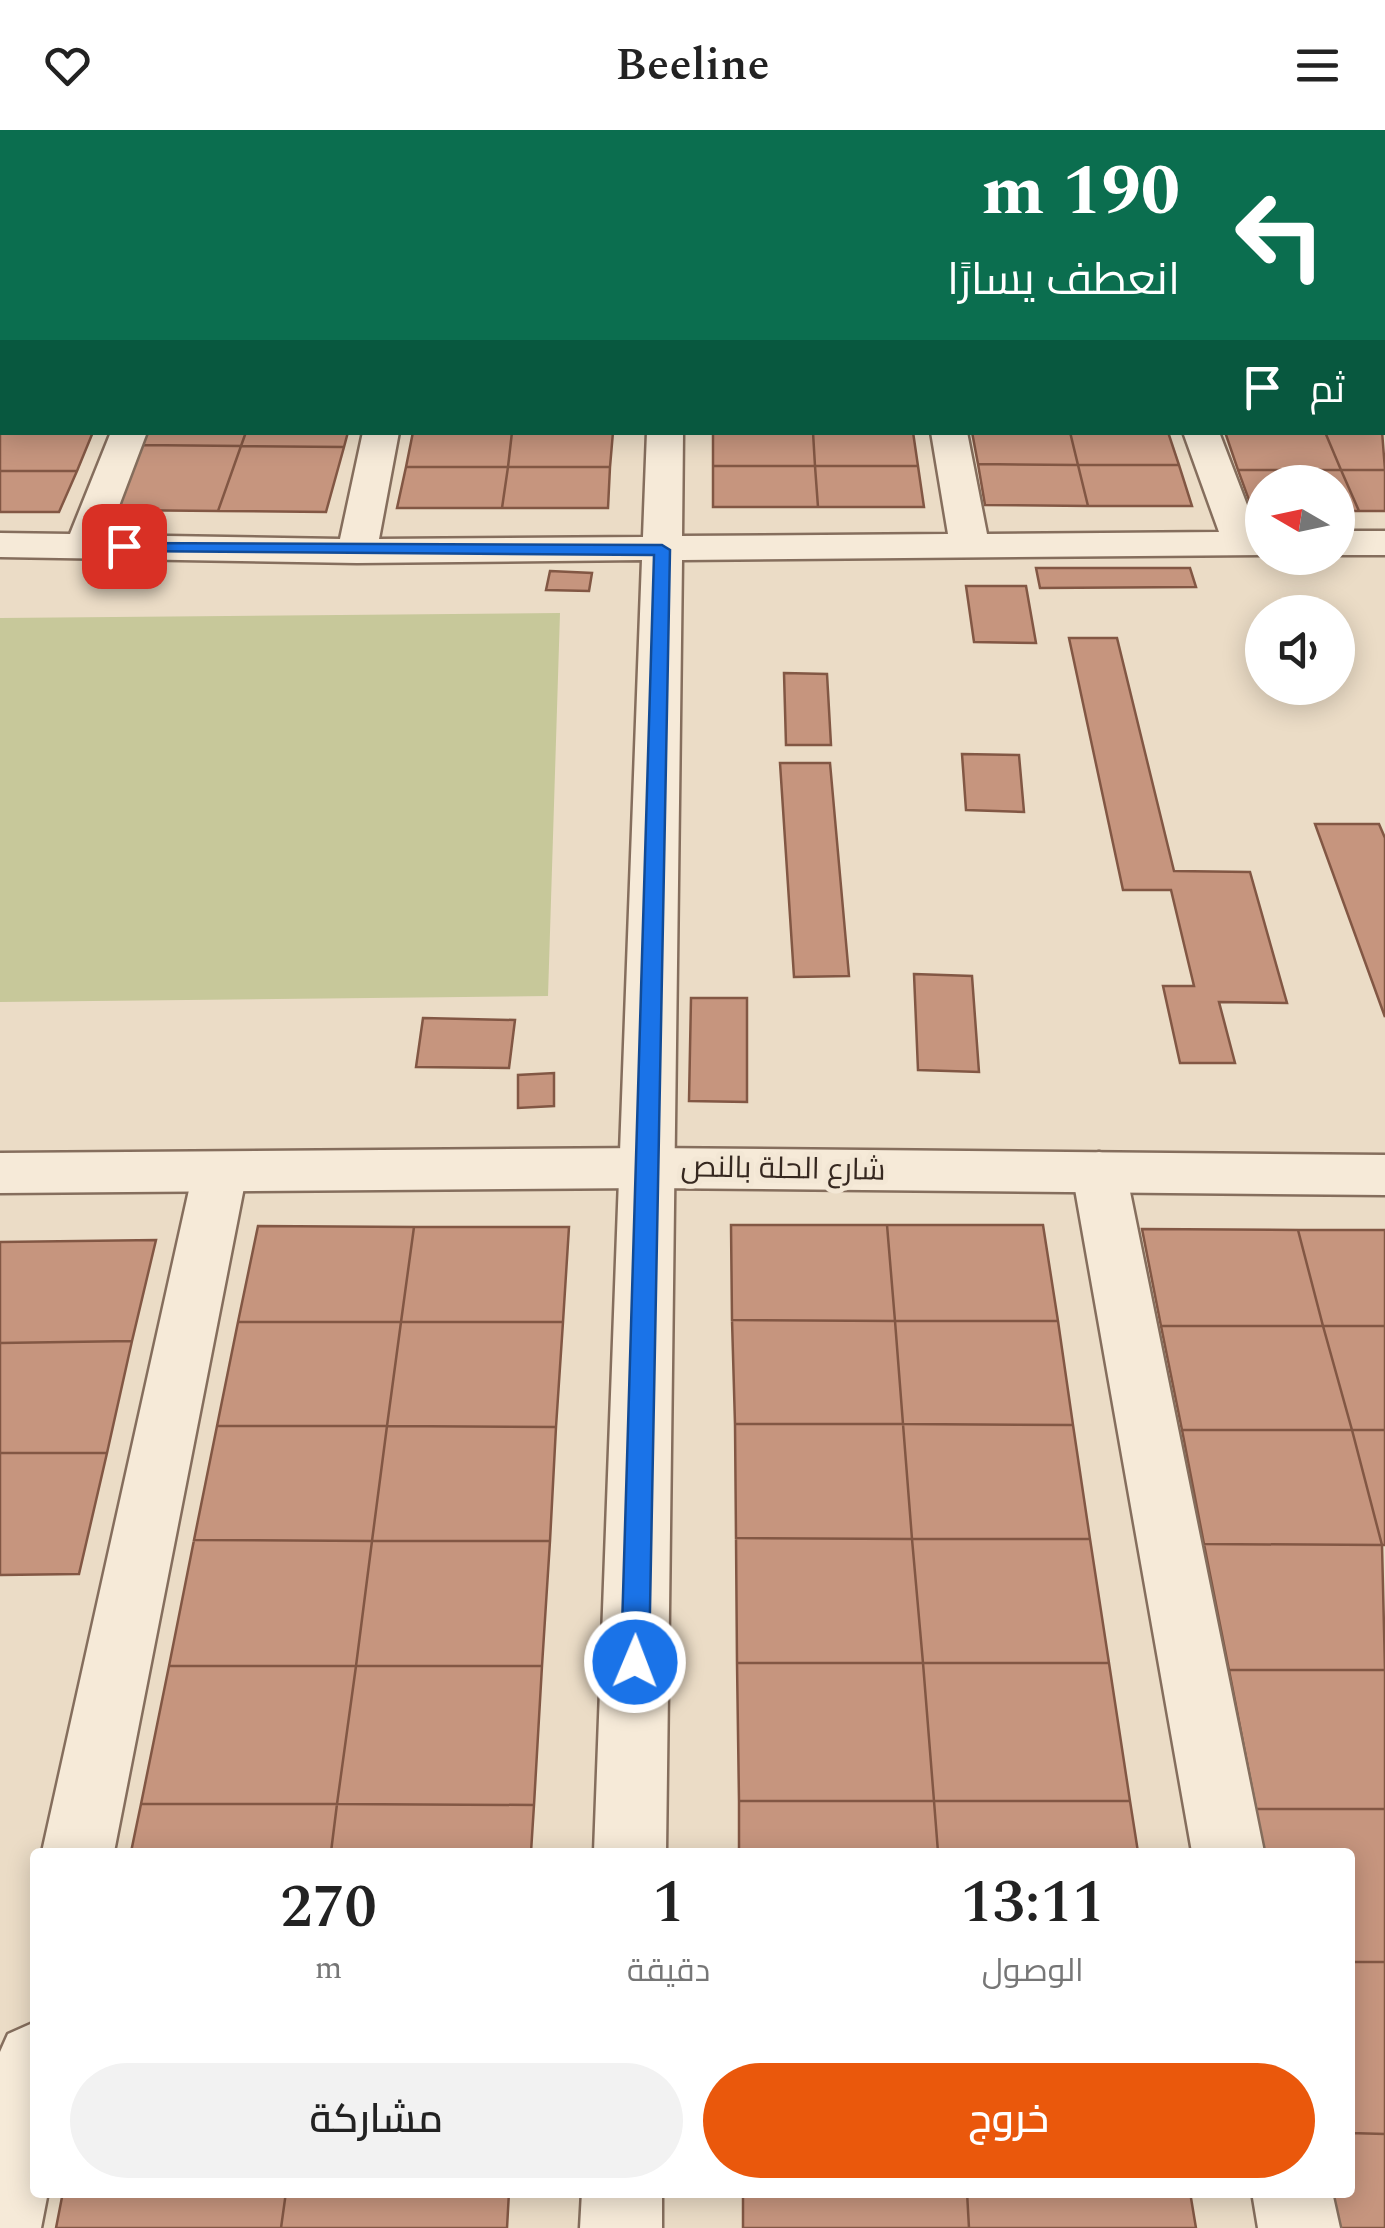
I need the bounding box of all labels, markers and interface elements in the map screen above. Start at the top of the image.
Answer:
text: Beeline [616,31,769,100]
icon: heart [40,38,95,93]
icon: menu [1290,38,1345,93]
text: 190 m [982,139,1180,245]
icon: left [1215,170,1345,300]
text: انعطف يسارًا [947,246,1180,315]
icon: arrive [1235,360,1290,415]
text: ثم [1310,362,1345,420]
north arrow [1245,465,1355,575]
map controls [1245,465,1355,705]
pin [82,504,167,589]
icon: arrive [97,519,152,574]
button: sound [1245,595,1355,705]
street label: شارع الحلة بالنص [680,1144,886,1194]
position arrow [583,1610,687,1714]
text: 1 [653,1857,685,1949]
text: 13:11 [960,1857,1105,1949]
text: 270 [280,1862,377,1954]
text: m [315,1944,342,1993]
text: دقيقة [627,1947,710,1996]
text: الوصول [982,1947,1084,1996]
button: مشاركة [70,2063,683,2178]
button: خروج [703,2063,1315,2178]

